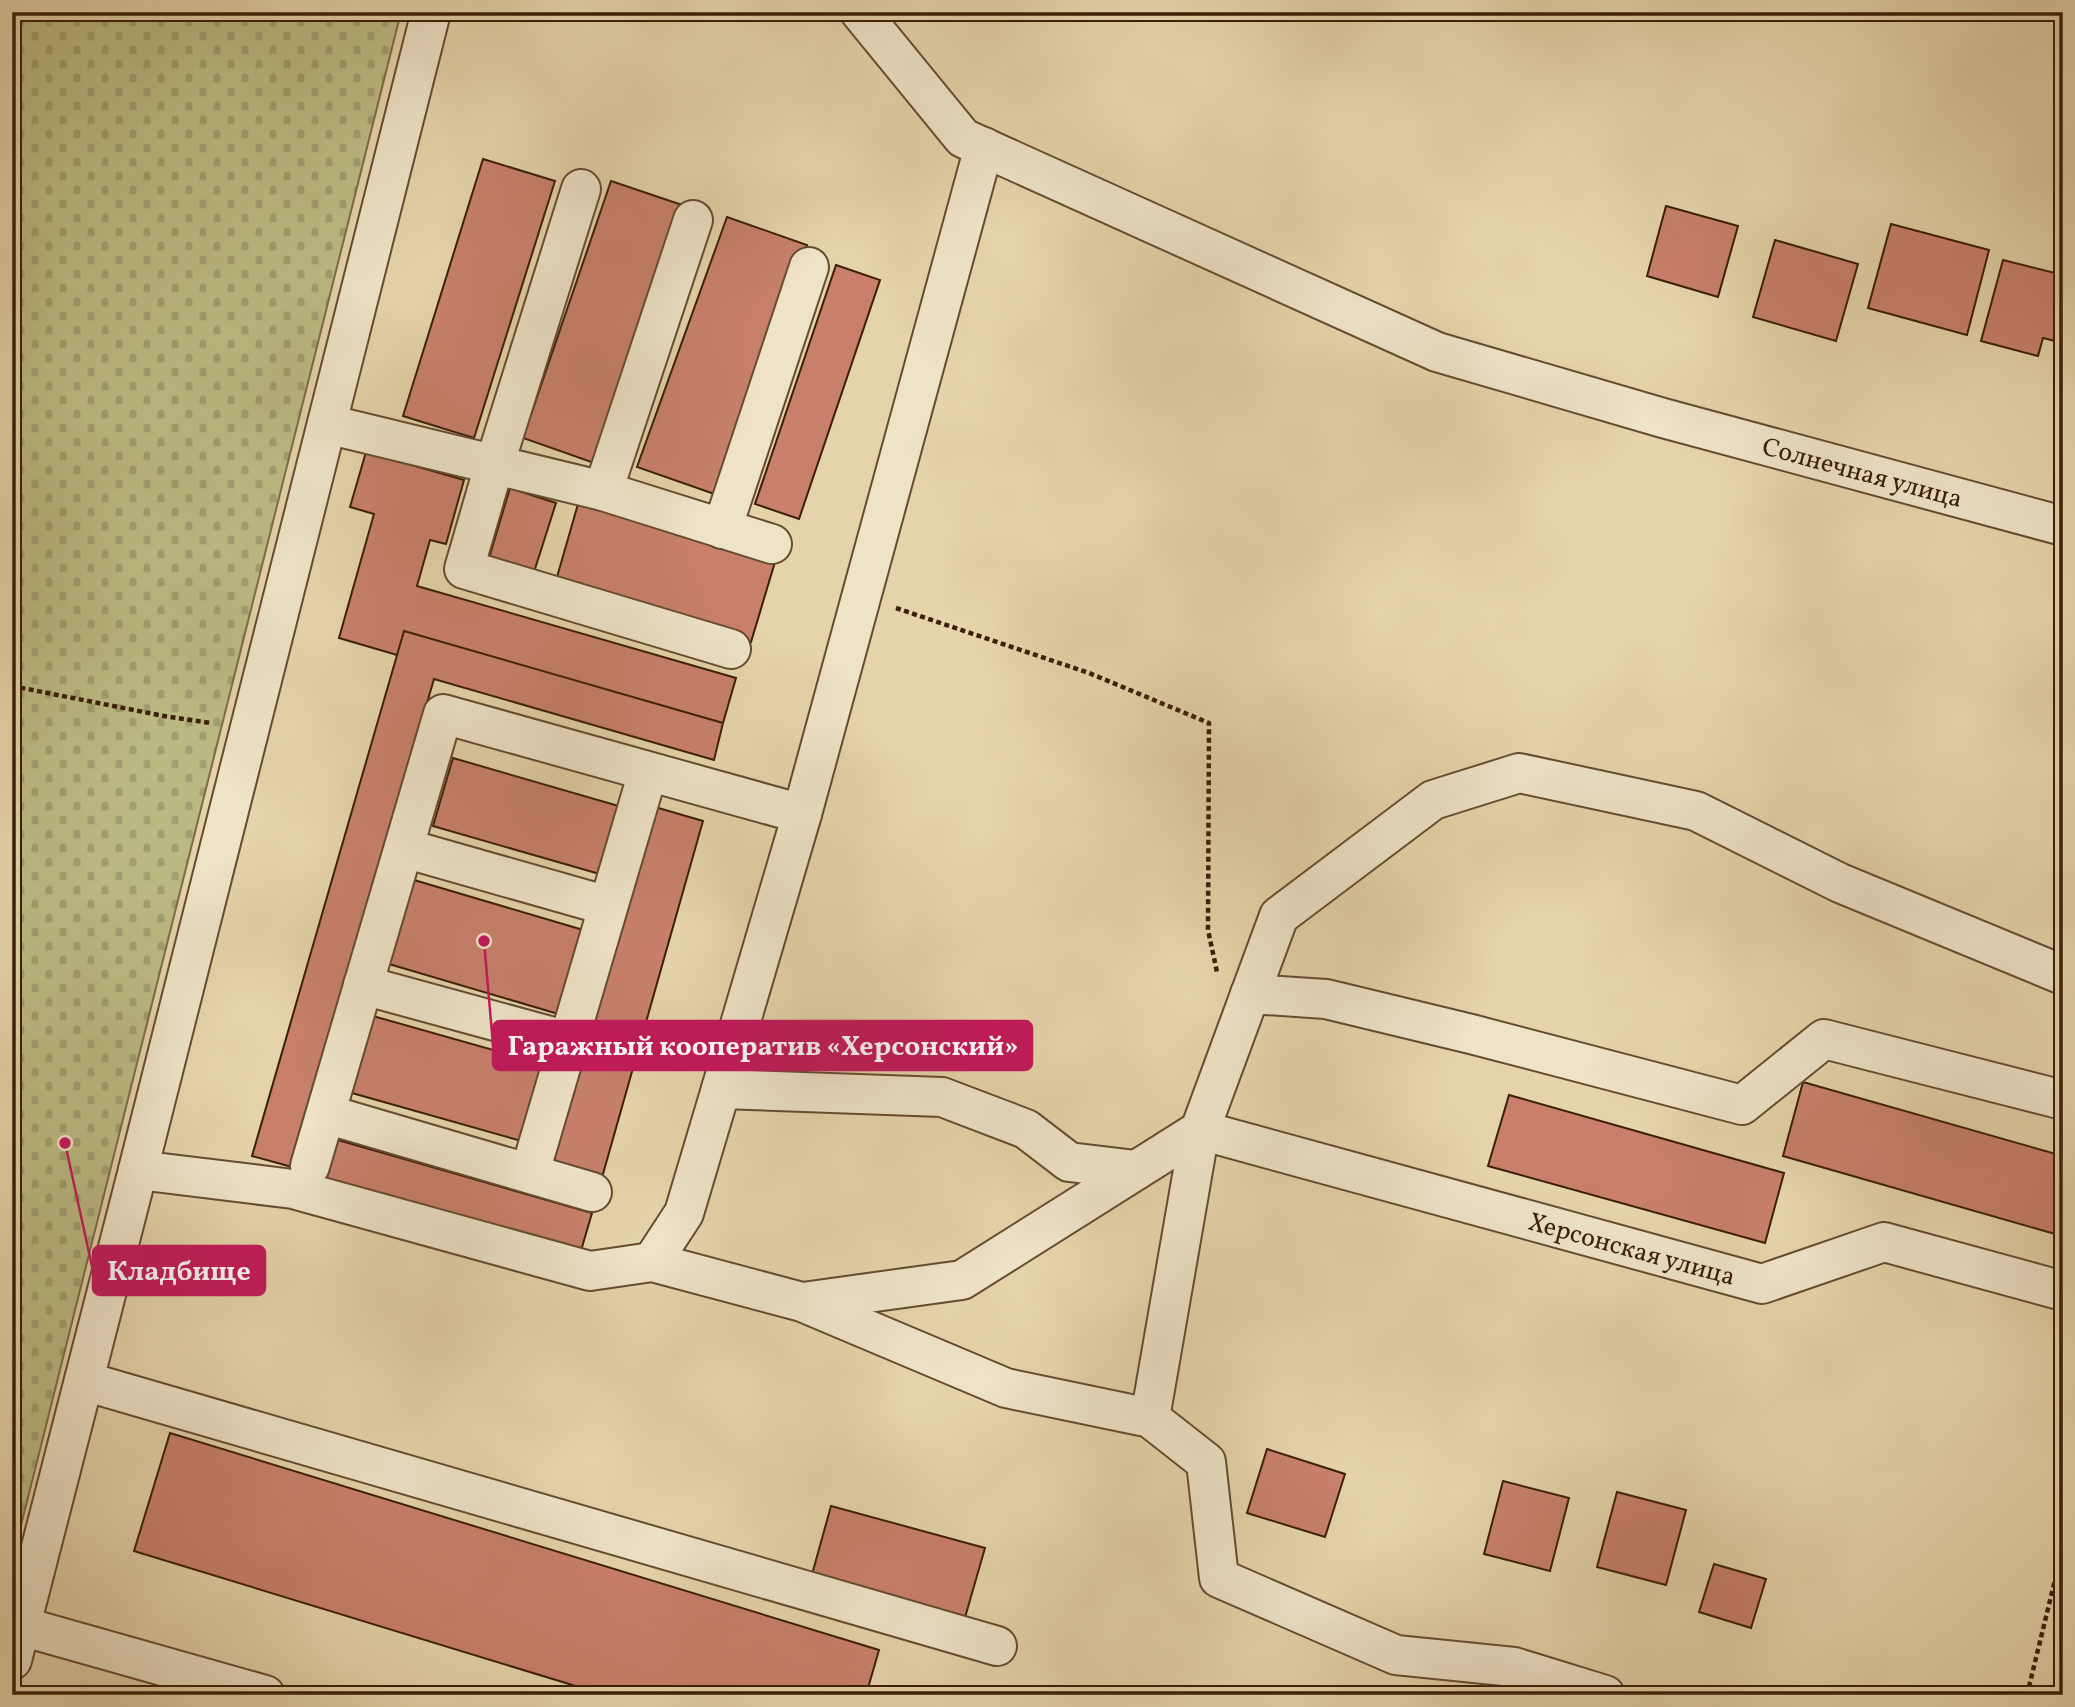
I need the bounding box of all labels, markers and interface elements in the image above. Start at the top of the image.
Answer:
street label: Солнечная улица [1758,430,1966,518]
callout: Гаражный кооператив «Херсонский» [493,1021,1032,1070]
text: Гаражный кооператив «Херсонский» [507,1028,1019,1067]
street label: Херсонская улица [1524,1205,1739,1296]
callout: Кладбище [93,1246,265,1295]
text: Кладбище [107,1253,251,1292]

